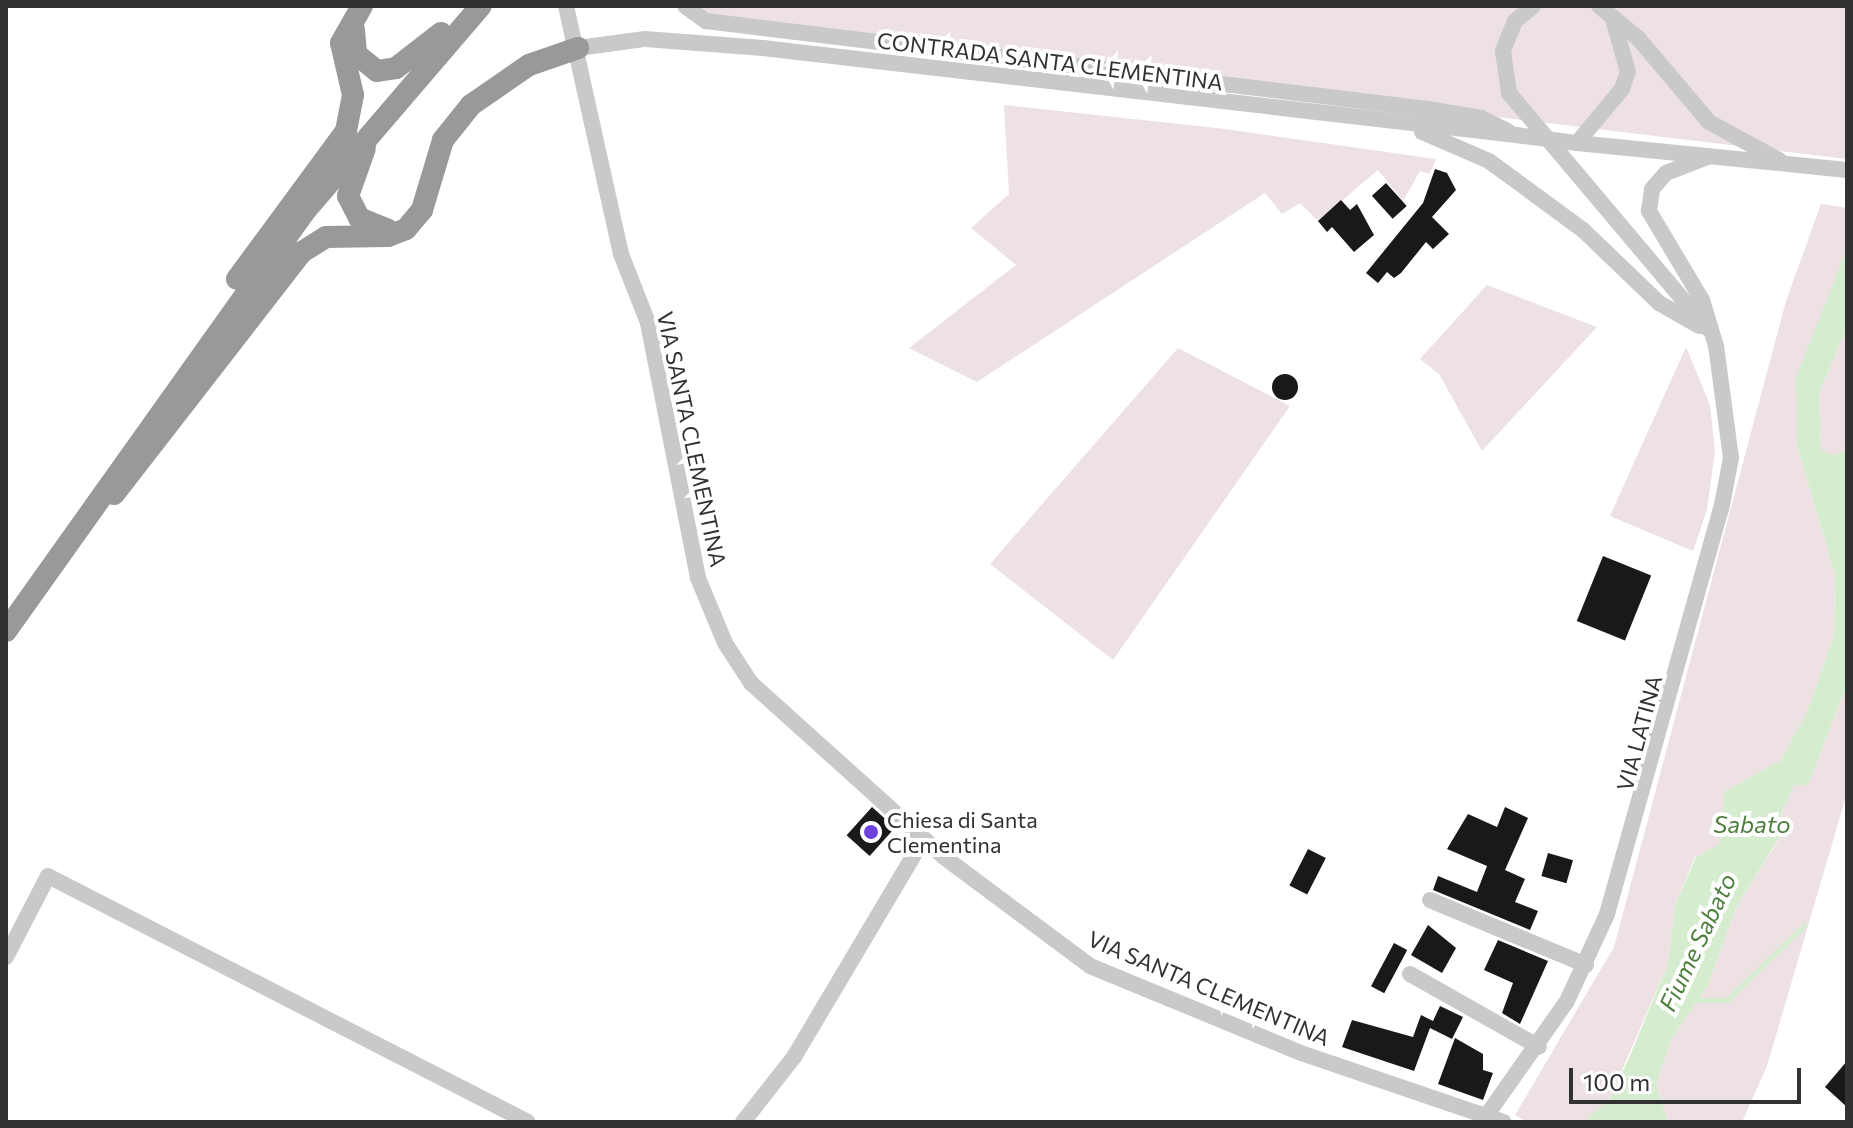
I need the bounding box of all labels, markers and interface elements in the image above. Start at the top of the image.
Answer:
street label: CONTRADA SANTA CLEMENTINA [876,27,1224,95]
street label: VIA SANTA CLEMENTINA [652,309,732,569]
street label: VIA LATINA [1611,672,1667,794]
place label: Chiesa di Santa Clementina [887,806,1038,858]
water label: Sabato [1713,810,1791,838]
marker: Chiesa di Santa Clementina [862,823,880,841]
water label: Fiume Sabato [1652,868,1742,1016]
street label: VIA SANTA CLEMENTINA [1084,925,1334,1051]
scale bar [1573,1052,1805,1102]
text: 100 m [1583,1067,1650,1096]

